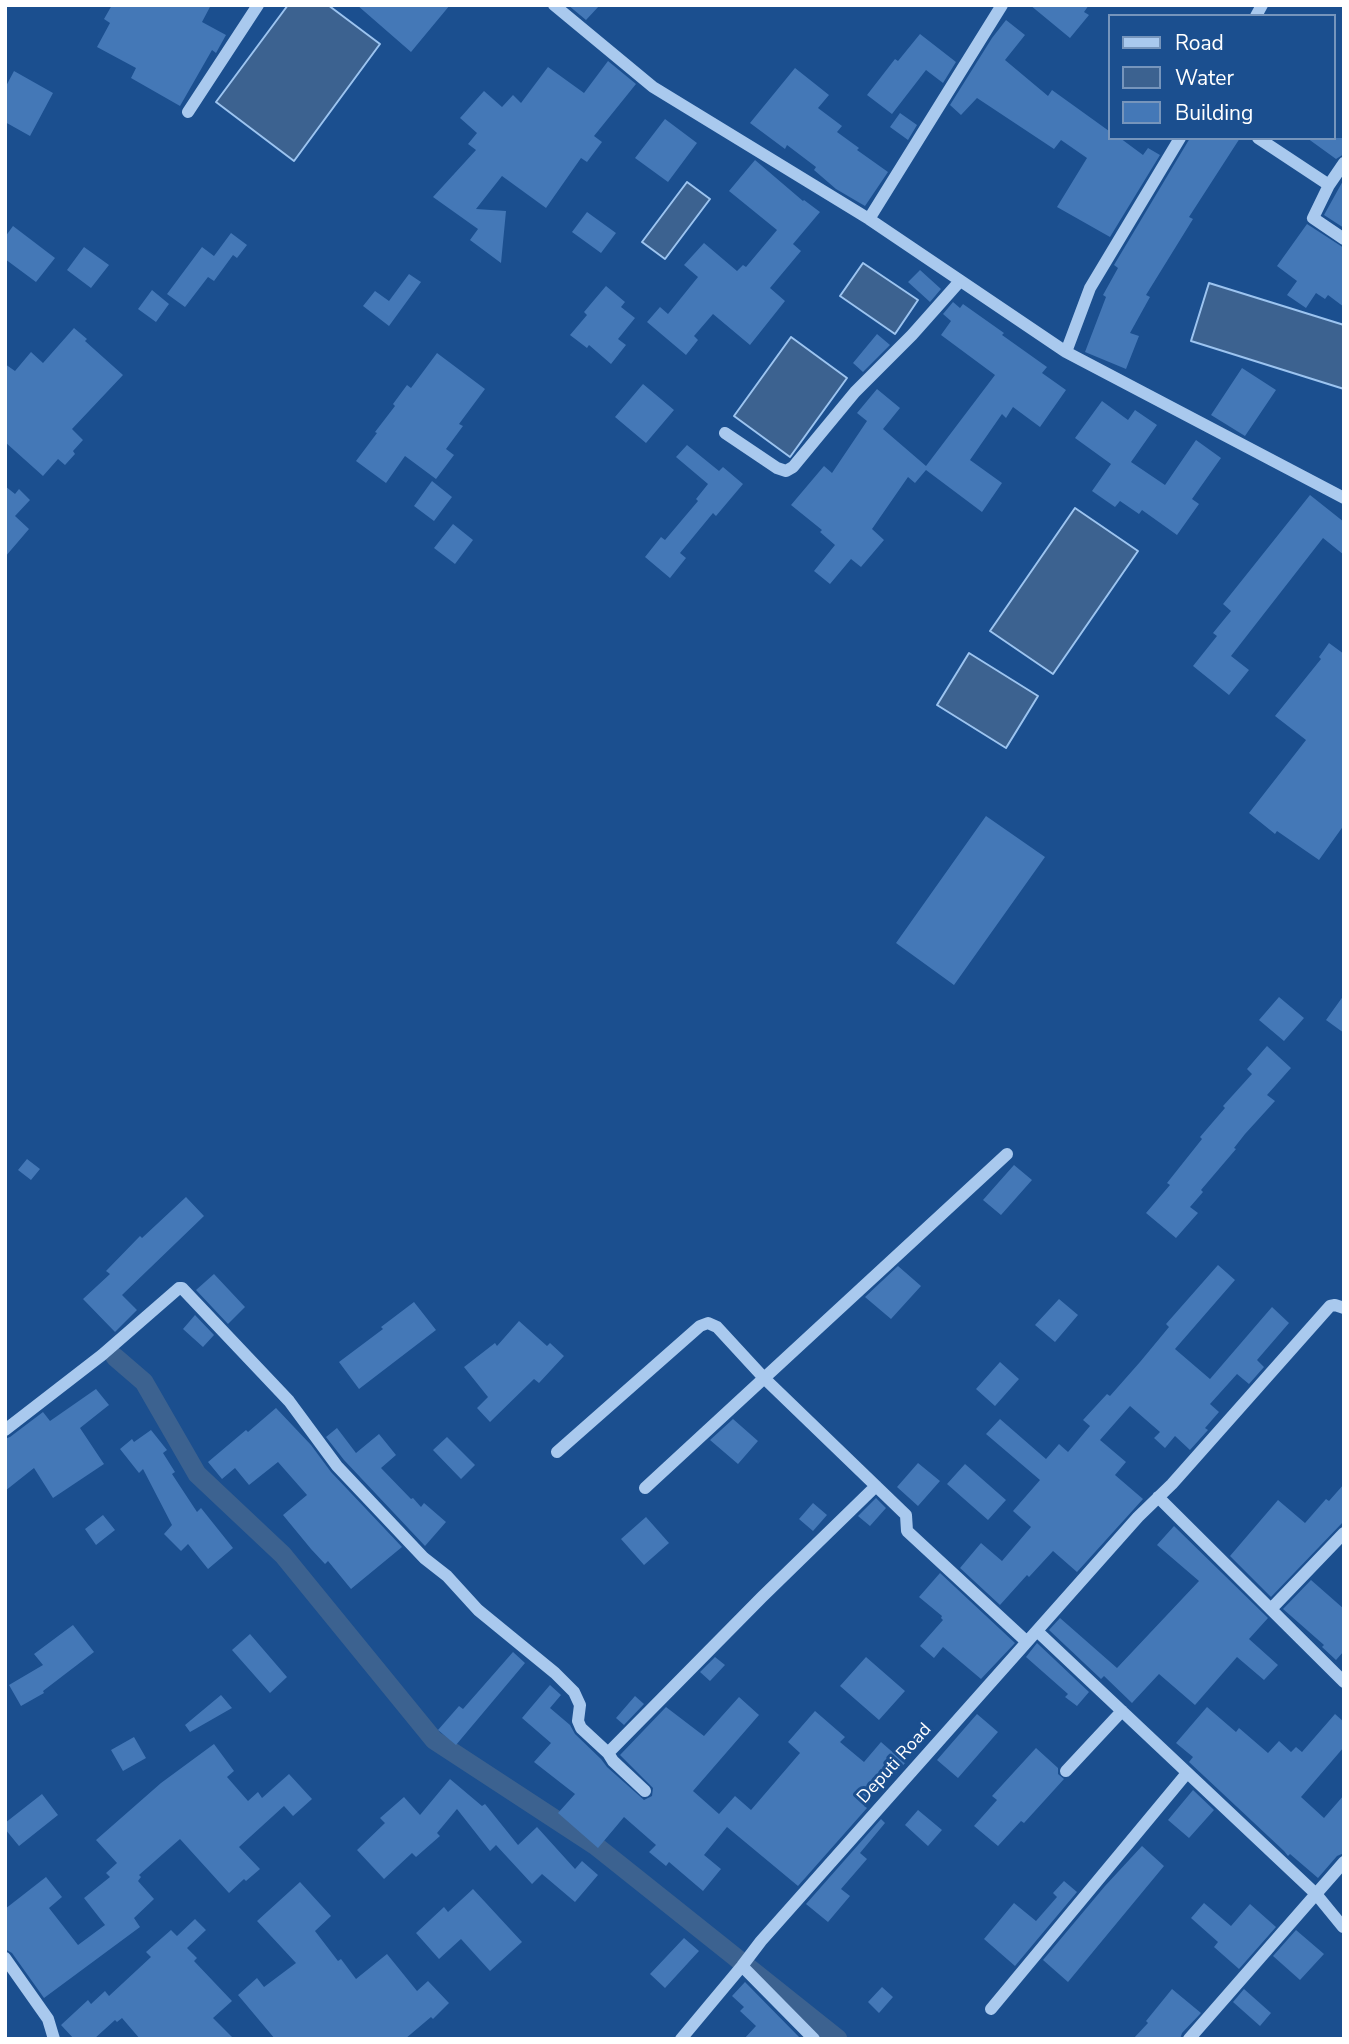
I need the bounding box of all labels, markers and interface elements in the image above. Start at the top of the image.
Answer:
legend [1108,14,1335,140]
text: Road [1175,29,1224,57]
text: Water [1175,64,1234,92]
text: Building [1175,99,1253,127]
street label: Deputi Road [853,1719,937,1809]

